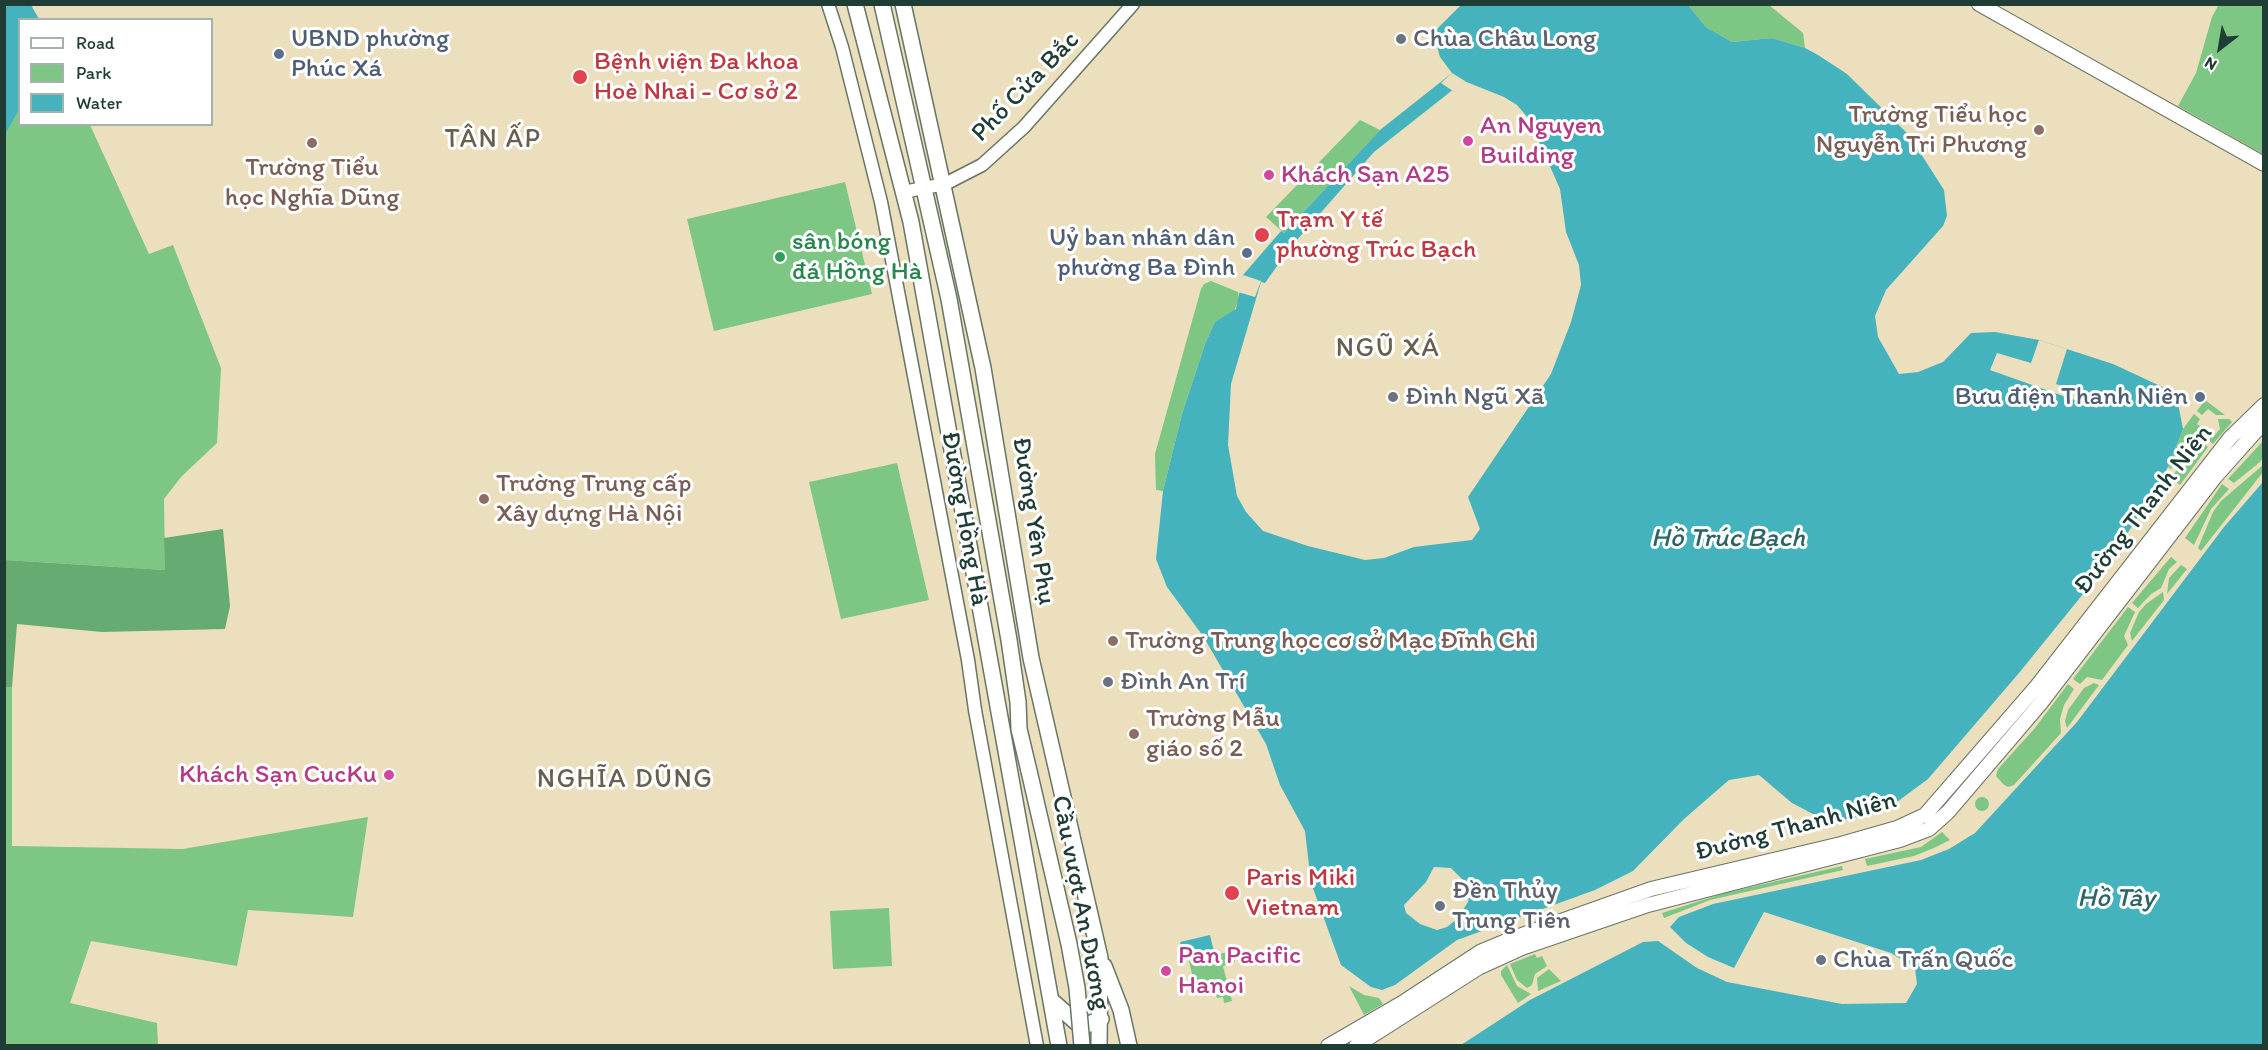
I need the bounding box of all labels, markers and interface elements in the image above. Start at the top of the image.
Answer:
legend [18,18,213,126]
north arrow [2190,18,2250,78]
place label: UBND phường Phúc Xá [291,23,449,84]
place label: Chùa Châu Long [1413,23,1596,55]
street label: Phố Cửa Bắc [965,25,1087,149]
text: Road [76,32,115,54]
marker: Chùa Châu Long [1394,32,1408,46]
place label: Bệnh viện Đa khoa Hoè Nhai - Cơ sở 2 [594,46,799,107]
marker: UBND phường Phúc Xá [272,47,286,61]
text: N [2201,53,2220,75]
text: Park [76,62,111,84]
marker: Bệnh viện Đa khoa Hoè Nhai - Cơ sở 2 [571,68,589,86]
text: Water [76,92,122,114]
place label: Trường Tiểu học Nguyễn Tri Phương [1816,99,2027,160]
place label: An Nguyen Building [1480,110,1602,172]
marker: Trường Tiểu học Nguyễn Tri Phương [2032,123,2046,137]
district label: TÂN ẤP [445,124,541,156]
marker: An Nguyen Building [1461,134,1475,148]
marker: Trường Tiểu học Nghĩa Dũng [305,136,319,150]
place label: Trường Tiểu học Nghĩa Dũng [225,152,399,213]
place label: Khách Sạn A25 [1281,159,1449,191]
marker: Khách Sạn A25 [1262,168,1276,182]
place label: Trạm Y tế phường Trúc Bạch [1276,204,1476,266]
place label: Uỷ ban nhân dân phường Ba Đình [1049,222,1235,284]
place label: sân bóng đá Hồng Hà [792,226,922,288]
marker: Trạm Y tế phường Trúc Bạch [1253,226,1271,244]
marker: Uỷ ban nhân dân phường Ba Đình [1240,246,1254,260]
marker: sân bóng đá Hồng Hà [773,250,787,264]
district label: NGŨ XÁ [1336,333,1440,365]
place label: Đình Ngũ Xã [1405,381,1544,413]
place label: Bưu điện Thanh Niên [1955,381,2188,413]
marker: Đình Ngũ Xã [1386,390,1400,404]
marker: Bưu điện Thanh Niên [2193,390,2207,404]
street label: Đường Thanh Niên [2068,419,2220,601]
street label: Đường Hồng Hà [933,429,995,609]
street label: Đường Yên Phụ [1004,435,1062,607]
place label: Trường Trung cấp Xây dựng Hà Nội [496,468,691,530]
marker: Trường Trung cấp Xây dựng Hà Nội [477,492,491,506]
water label: Hồ Trúc Bạch [1651,523,1805,555]
place label: Trường Trung học cơ sở Mạc Đĩnh Chi [1125,625,1536,657]
marker: Trường Trung học cơ sở Mạc Đĩnh Chi [1106,634,1120,648]
place label: Đình An Trí [1120,666,1245,698]
marker: Đình An Trí [1101,675,1115,689]
place label: Trường Mẫu giáo số 2 [1146,703,1280,764]
marker: Trường Mẫu giáo số 2 [1127,727,1141,741]
place label: Khách Sạn CucKu [179,759,377,791]
district label: NGHĨA DŨNG [537,764,713,796]
marker: Khách Sạn CucKu [382,768,396,782]
street label: Đường Thanh Niên [1692,785,1900,869]
street label: Cầu vượt An Dương [1044,793,1116,1013]
place label: Paris Miki Vietnam [1246,862,1355,924]
place label: Đền Thủy Trung Tiên [1452,875,1571,936]
water label: Hồ Tây [2077,883,2155,915]
marker: Paris Miki Vietnam [1223,884,1241,902]
marker: Đền Thủy Trung Tiên [1433,899,1447,913]
place label: Pan Pacific Hanoi [1178,940,1301,1002]
place label: Chùa Trấn Quốc [1833,944,2013,976]
marker: Chùa Trấn Quốc [1814,953,1828,967]
marker: Pan Pacific Hanoi [1159,964,1173,978]

